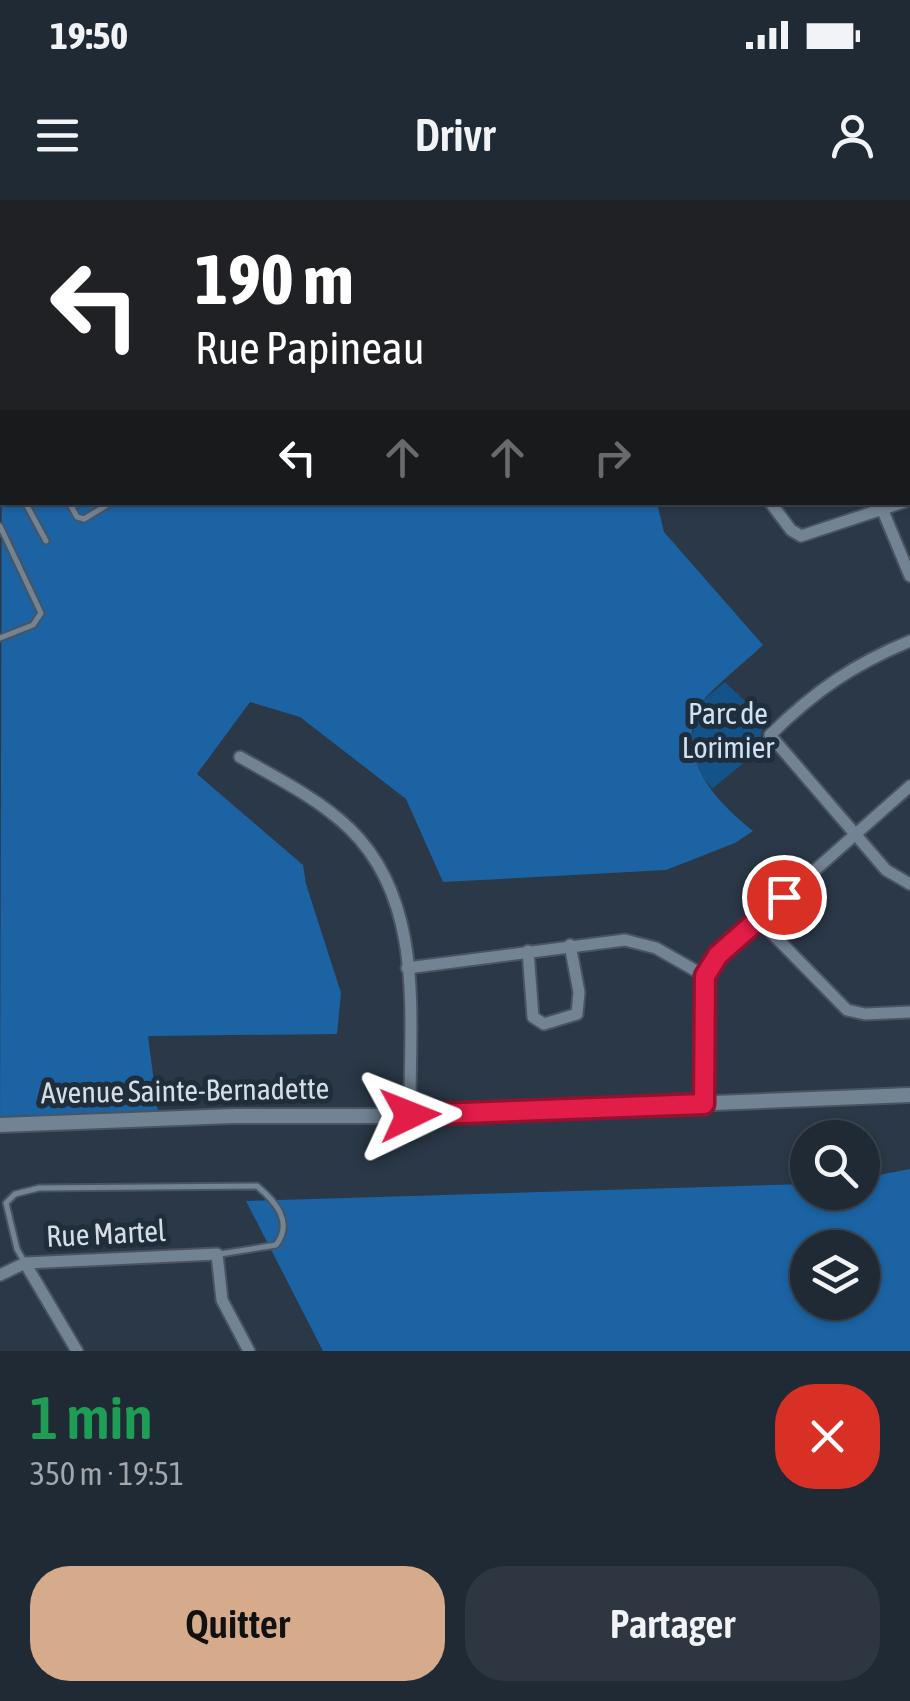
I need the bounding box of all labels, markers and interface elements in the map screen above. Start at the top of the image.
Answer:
text: 19:50 [50,14,128,57]
icon: menu [30,108,85,163]
icon: person [825,108,880,163]
text: Drivr [415,109,495,161]
text: 190 m [195,239,354,319]
icon: left [30,240,160,370]
text: Rue Papineau [195,322,425,374]
icon: left [270,430,325,485]
icon: ahead [375,430,430,485]
icon: ahead [480,430,535,485]
icon: right [585,430,640,485]
park label: Parc de Lorimier [682,696,775,764]
pin [742,855,827,940]
icon: arrive [757,870,812,925]
position arrow [358,1063,462,1167]
street label: Avenue Sainte-Bernadette [41,1070,329,1110]
map controls [790,1120,880,1320]
button: search [790,1120,880,1210]
street label: Rue Martel [45,1213,167,1253]
button: layers [790,1230,880,1320]
text: 1 min [30,1383,153,1452]
button: close [775,1384,880,1489]
text: 350 m · 19:51 [30,1455,184,1492]
button: Quitter [30,1566,445,1681]
button: Partager [465,1566,880,1681]

